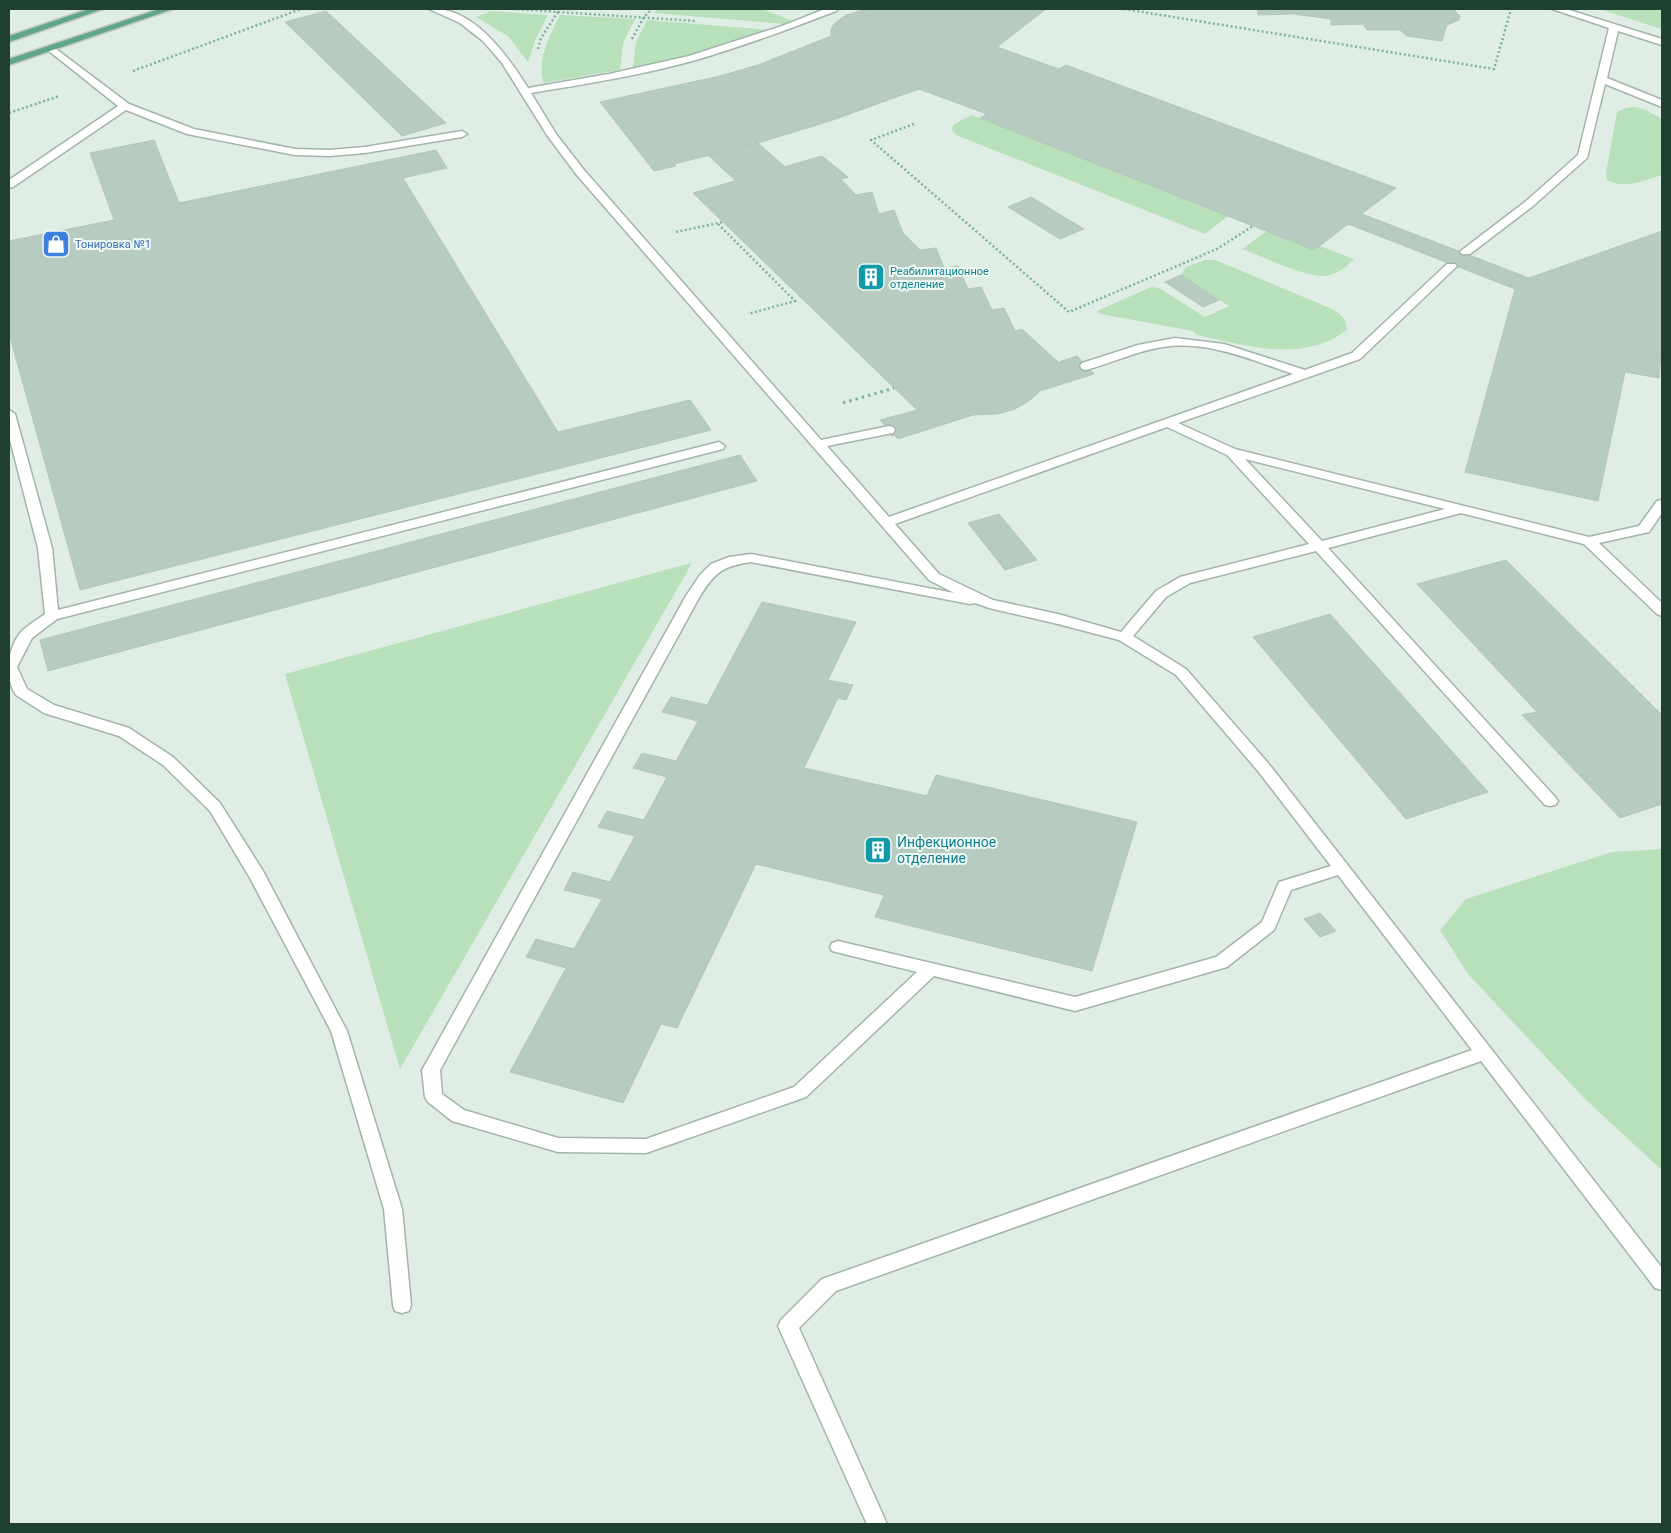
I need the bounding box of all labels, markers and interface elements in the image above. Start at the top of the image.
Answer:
shop icon: Тонировка №1 [41,229,71,259]
place label: Тонировка №1 [75,238,151,251]
building icon: Реабилитационное отделение [856,262,886,292]
place label: Реабилитационное отделение [890,265,989,291]
place label: Инфекционное отделение [897,834,996,866]
building icon: Инфекционное отделение [863,835,893,865]

